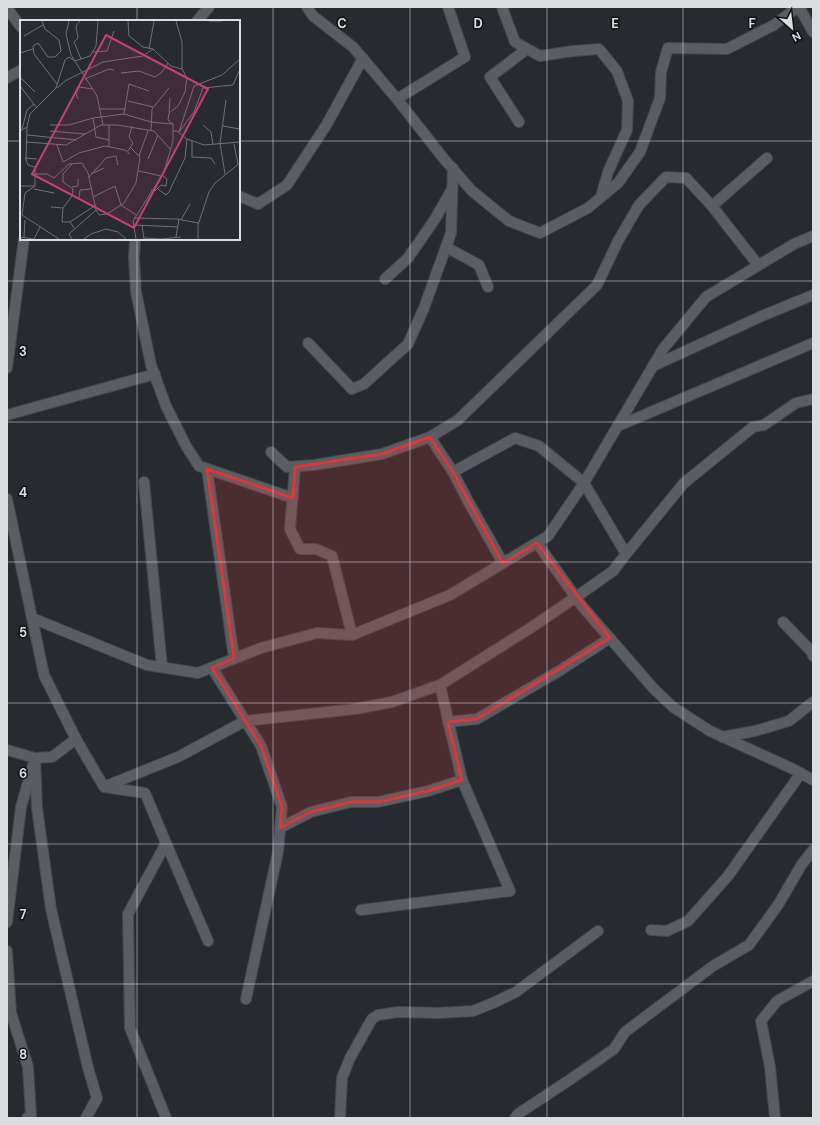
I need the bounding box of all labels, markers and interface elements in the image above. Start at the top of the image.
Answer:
north arrow [772,8,812,48]
text: C [337,15,347,32]
text: D [473,15,483,32]
text: E [611,15,619,32]
text: F [748,15,756,32]
inset map [20,20,240,240]
text: N [790,29,804,45]
text: 3 [19,343,27,360]
text: 4 [19,484,27,501]
text: 5 [19,624,27,641]
text: 6 [19,765,27,782]
text: 7 [20,906,27,923]
text: 8 [19,1046,27,1063]

